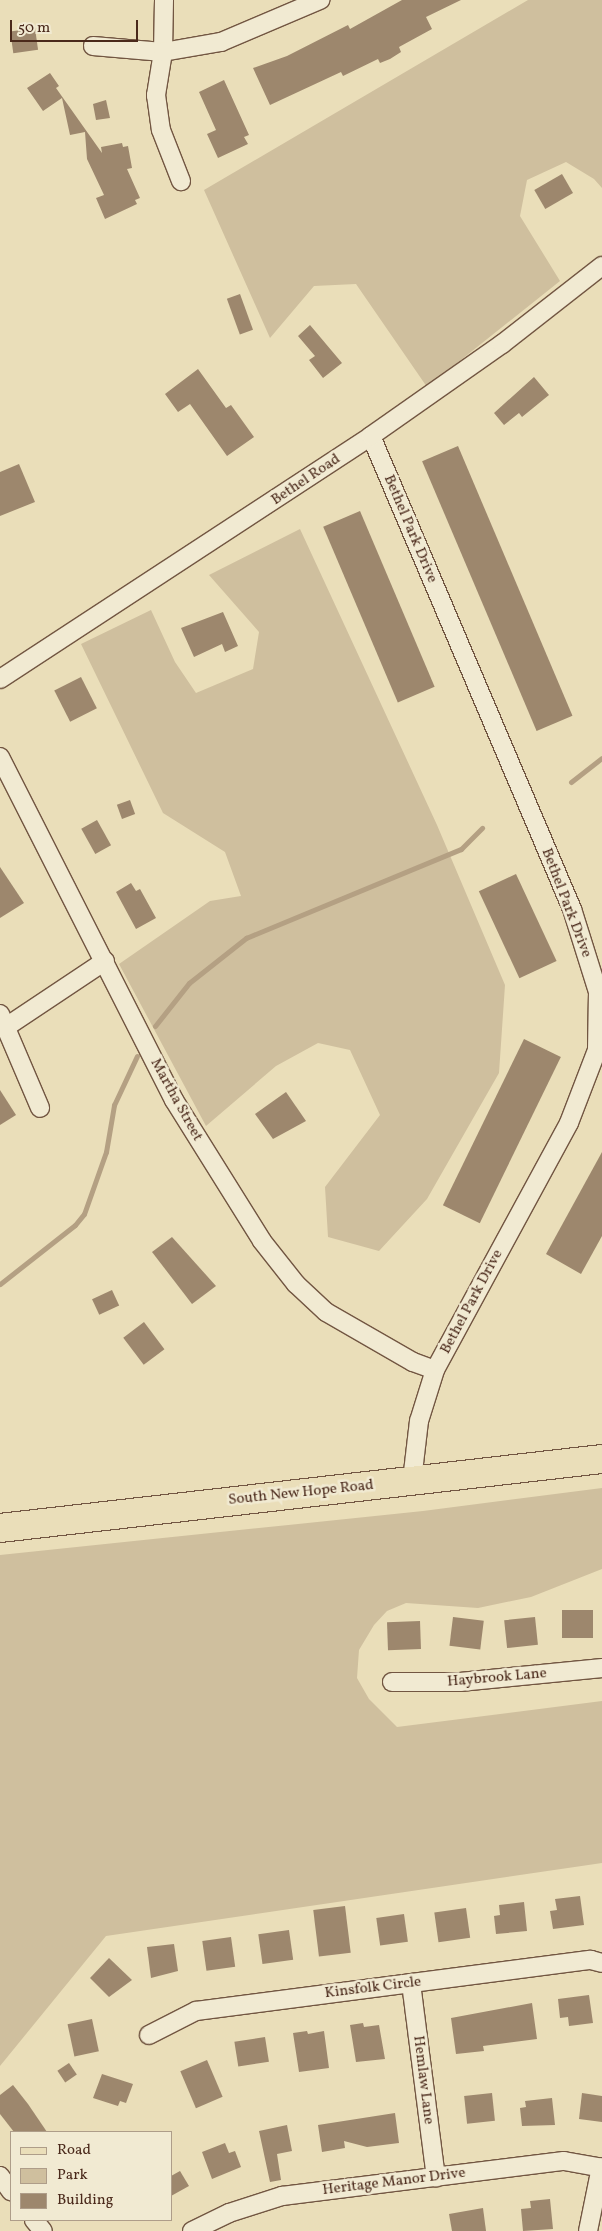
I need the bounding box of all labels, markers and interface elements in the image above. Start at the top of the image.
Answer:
scale bar [12,10,140,42]
text: 50 m [18,18,50,39]
street label: Bethel Road [268,450,344,510]
street label: Bethel Park Drive [379,472,441,586]
street label: Bethel Park Drive [537,846,595,960]
street label: Martha Street [146,1056,206,1144]
street label: Bethel Park Drive [437,1247,507,1357]
street label: South New Hope Road [227,1476,375,1510]
street label: Haybrook Lane [446,1665,548,1691]
street label: Kinsfolk Circle [324,1973,422,2003]
street label: Hemlaw Lane [409,2034,437,2126]
legend [10,2131,172,2221]
text: Road [57,2140,91,2161]
street label: Heritage Manor Drive [321,2164,467,2200]
text: Park [57,2165,88,2186]
text: Building [57,2190,113,2211]

